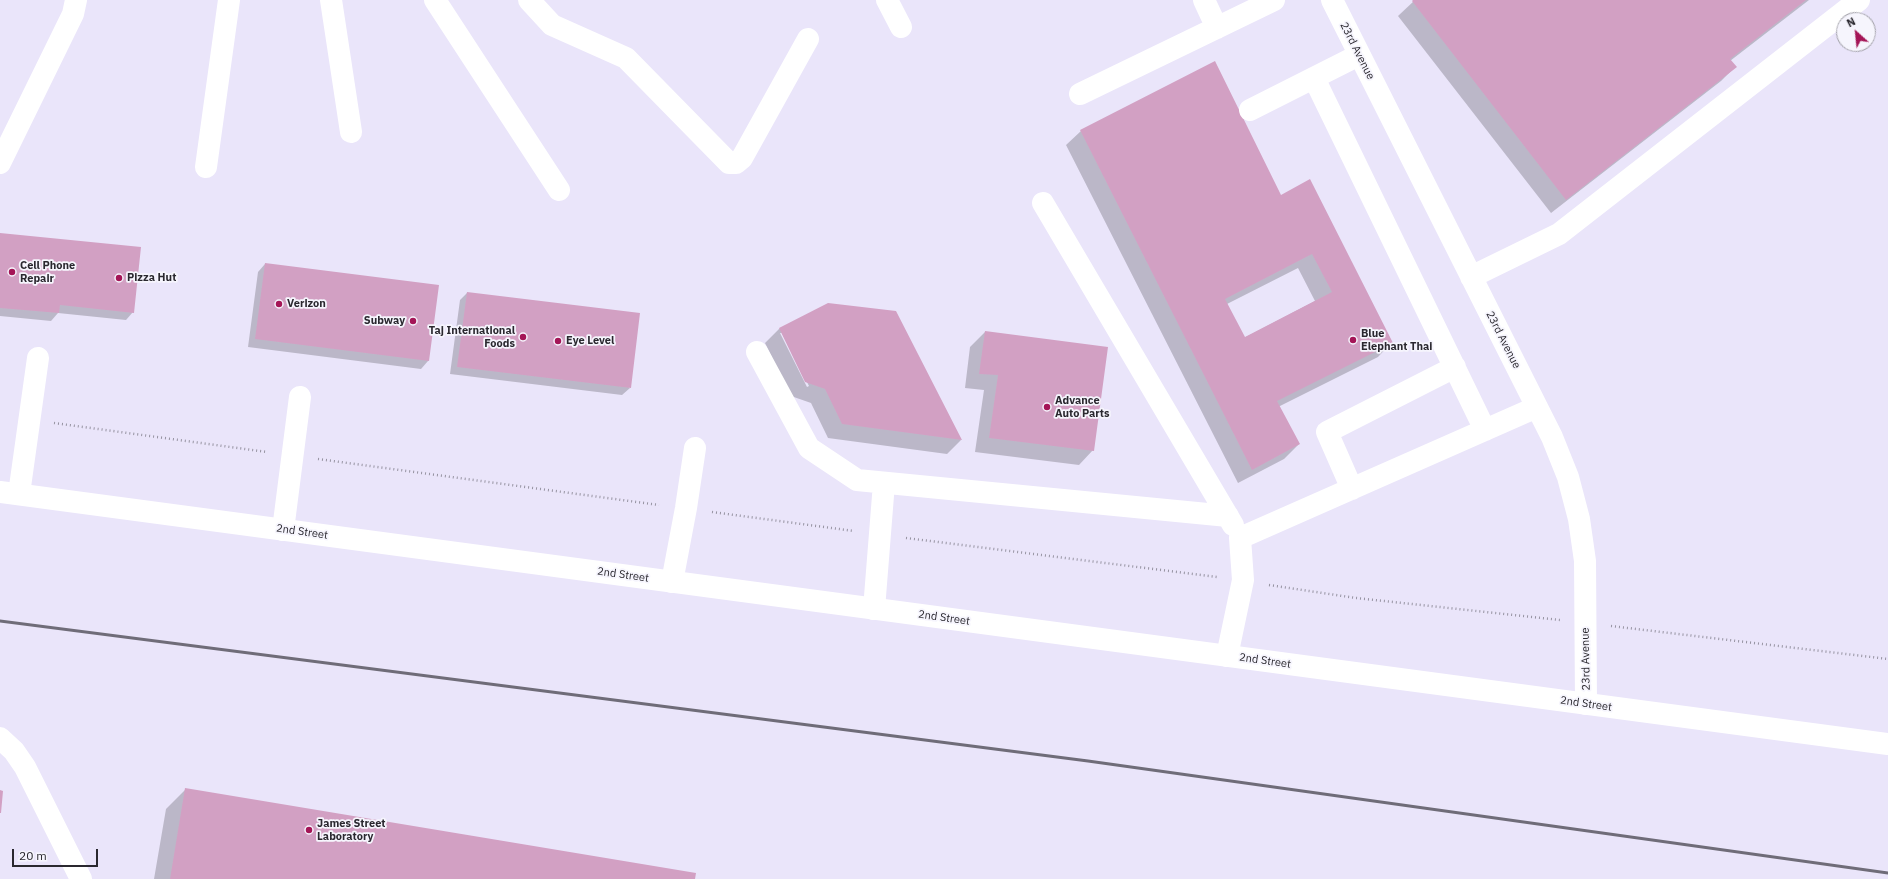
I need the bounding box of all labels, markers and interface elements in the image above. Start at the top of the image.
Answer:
north arrow [1836,12,1876,52]
text: N [1844,14,1858,30]
street label: 23rd Avenue [1337,20,1377,82]
place label: Cell Phone Repair [20,259,75,285]
marker: Cell Phone Repair [7,267,17,277]
place label: Pizza Hut [127,271,176,285]
marker: Pizza Hut [114,273,124,283]
place label: Verizon [287,297,326,311]
marker: Verizon [274,299,284,309]
street label: 23rd Avenue [1483,309,1523,371]
place label: Subway [364,314,405,328]
marker: Subway [408,316,418,326]
place label: Taj International Foods [429,324,515,350]
place label: Blue Elephant Thai [1361,327,1432,353]
marker: Taj International Foods [518,332,528,342]
place label: Eye Level [566,334,614,348]
marker: Blue Elephant Thai [1348,335,1358,345]
marker: Eye Level [553,336,563,346]
place label: Advance Auto Parts [1055,394,1110,420]
marker: Advance Auto Parts [1042,402,1052,412]
street label: 2nd Street [275,522,329,542]
street label: 2nd Street [596,565,650,585]
street label: 2nd Street [917,608,971,628]
street label: 23rd Avenue [1579,627,1593,691]
street label: 2nd Street [1238,651,1292,671]
street label: 2nd Street [1559,694,1613,714]
place label: James Street Laboratory [317,817,386,843]
marker: James Street Laboratory [304,825,314,835]
scale bar [14,841,100,867]
text: 20 m [19,848,47,863]

